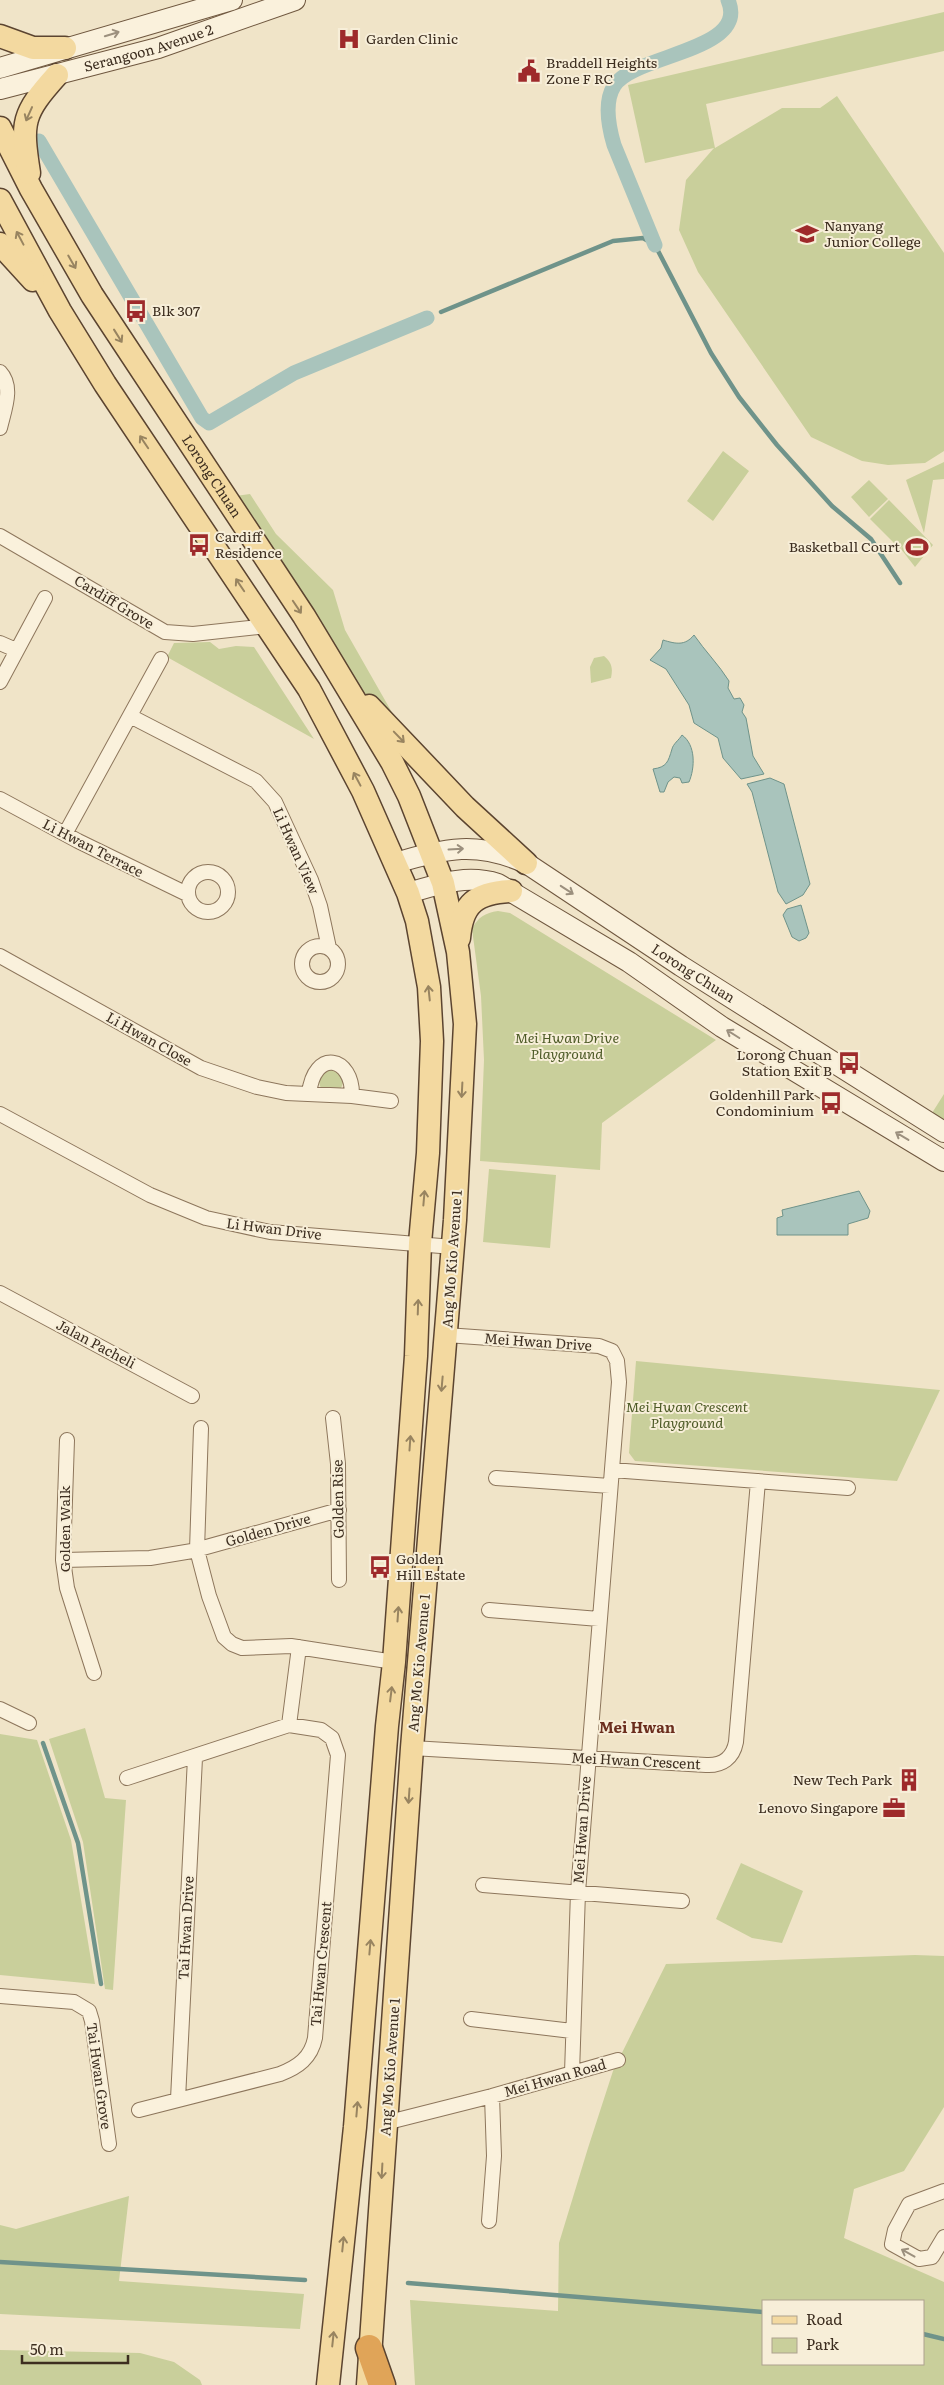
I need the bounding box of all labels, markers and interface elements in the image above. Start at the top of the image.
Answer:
street label: Serangoon Avenue 2 [81,19,215,76]
hospital icon: Garden Clinic [336,26,362,52]
place label: Garden Clinic [366,28,458,48]
one-way arrow [103,29,119,39]
place label: Braddell Heights Zone F RC [546,52,657,88]
public building icon: Braddell Heights Zone F RC [516,58,542,84]
one-way arrow [23,107,33,122]
place label: Nanyang Junior College [824,215,921,251]
school or university icon: Nanyang Junior College [794,221,820,247]
one-way arrow [15,230,25,245]
one-way arrow [68,254,78,268]
bus stop icon: Blk 307 [123,298,149,324]
place label: Blk 307 [152,300,200,320]
one-way arrow [113,329,123,343]
street label: Lorong Chuan [178,430,247,521]
one-way arrow [139,435,150,449]
place label: Cardiff Residence [215,526,282,562]
bus stop icon: Cardiff Residence [186,532,212,558]
sports icon: Basketball Court [904,534,930,560]
place label: Basketball Court [789,536,900,556]
street label: Cardiff Grove [71,569,158,633]
one-way arrow [235,578,245,592]
one-way arrow [292,600,302,614]
one-way arrow [393,731,405,743]
one-way arrow [352,772,362,787]
street label: Li Hwan View [269,804,325,897]
street label: Li Hwan Terrace [40,813,147,881]
one-way arrow [448,845,464,854]
one-way arrow [560,885,574,895]
street label: Lorong Chuan [648,938,739,1007]
one-way arrow [424,985,434,1001]
street label: Li Hwan Close [103,1006,196,1070]
park label: Mei Hwan Drive Playground [515,1027,620,1063]
one-way arrow [727,1028,741,1038]
place label: Lorong Chuan Station Exit B [736,1044,832,1080]
bus stop icon: Lorong Chuan Station Exit B [836,1050,862,1076]
one-way arrow [457,1082,466,1098]
place label: Goldenhill Park Condominium [709,1084,814,1120]
bus stop icon: Goldenhill Park Condominium [818,1090,844,1116]
one-way arrow [896,1131,910,1141]
street label: Ang Mo Kio Avenue 1 [436,1189,466,1329]
one-way arrow [419,1191,428,1207]
street label: Li Hwan Drive [225,1212,323,1244]
one-way arrow [413,1300,423,1316]
street label: Jalan Pacheli [53,1314,140,1373]
street label: Mei Hwan Drive [483,1327,593,1355]
one-way arrow [437,1376,447,1392]
park label: Mei Hwan Crescent Playground [626,1396,749,1432]
one-way arrow [405,1435,415,1451]
street label: Golden Rise [326,1459,348,1539]
street label: Golden Walk [54,1485,74,1572]
street label: Golden Drive [223,1507,313,1551]
place label: Golden Hill Estate [396,1548,465,1584]
bus stop icon: Golden Hill Estate [367,1554,393,1580]
street label: Ang Mo Kio Avenue 1 [402,1593,434,1733]
one-way arrow [393,1606,403,1622]
one-way arrow [386,1687,396,1703]
district label: Mei Hwan [599,1715,676,1738]
street label: Mei Hwan Crescent [571,1747,702,1773]
building icon: New Tech Park [896,1767,922,1793]
place label: New Tech Park [793,1769,892,1789]
street label: Mei Hwan Drive [567,1775,595,1885]
one-way arrow [404,1788,413,1804]
office icon: Lenovo Singapore [881,1795,907,1821]
place label: Lenovo Singapore [758,1797,878,1817]
street label: Tai Hwan Drive [172,1876,198,1980]
street label: Tai Hwan Crescent [305,1900,335,2027]
one-way arrow [365,1939,374,1955]
street label: Ang Mo Kio Avenue 1 [374,1997,404,2137]
street label: Tai Hwan Grove [83,2021,117,2130]
street label: Mei Hwan Road [501,2053,609,2101]
one-way arrow [352,2101,361,2117]
one-way arrow [378,2163,387,2179]
one-way arrow [338,2236,348,2252]
one-way arrow [901,2248,916,2258]
legend [762,2300,924,2365]
text: Road [806,2307,842,2330]
one-way arrow [328,2331,338,2347]
scale bar [22,2332,129,2364]
text: Park [806,2332,840,2355]
text: 50 m [30,2337,64,2360]

